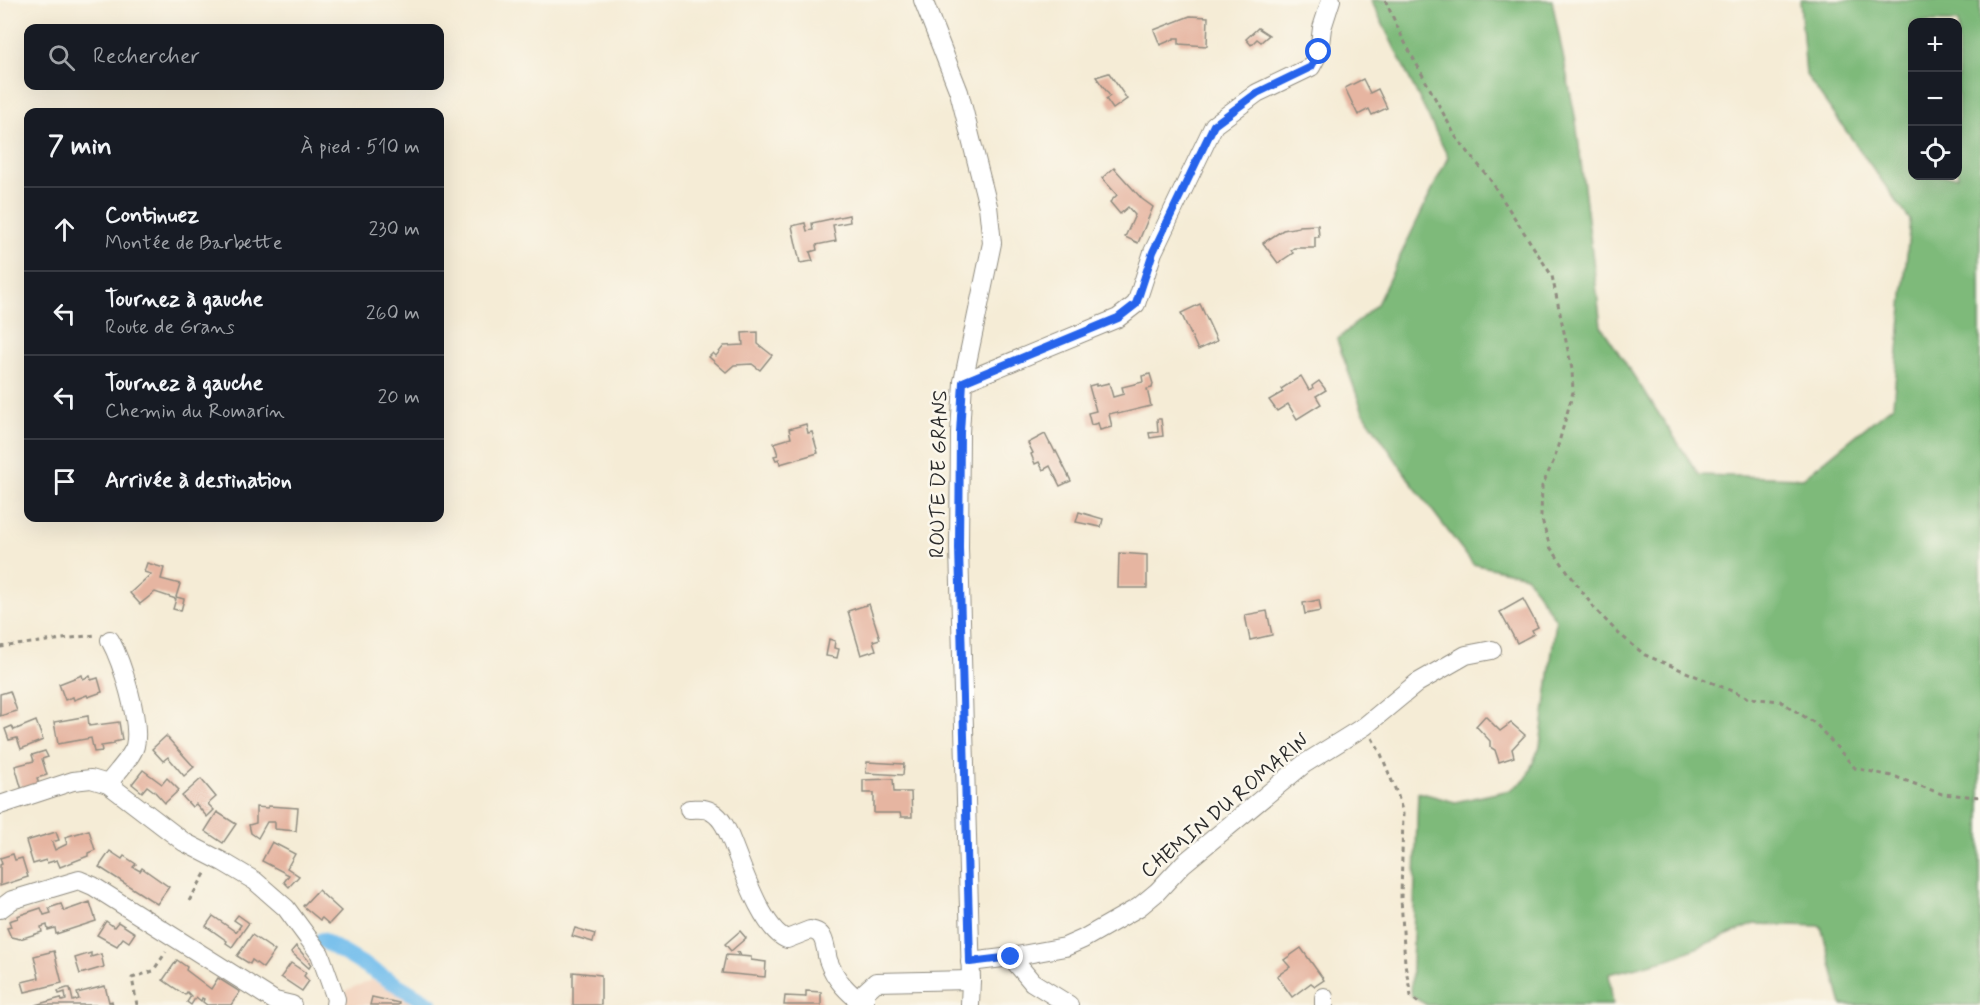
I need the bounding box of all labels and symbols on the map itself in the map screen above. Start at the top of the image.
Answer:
route start [1305,38,1331,64]
street label: ROUTE DE GRANS [924,390,954,558]
street label: CHEMIN DU ROMARIN [1135,727,1315,885]
route end [997,943,1023,969]

